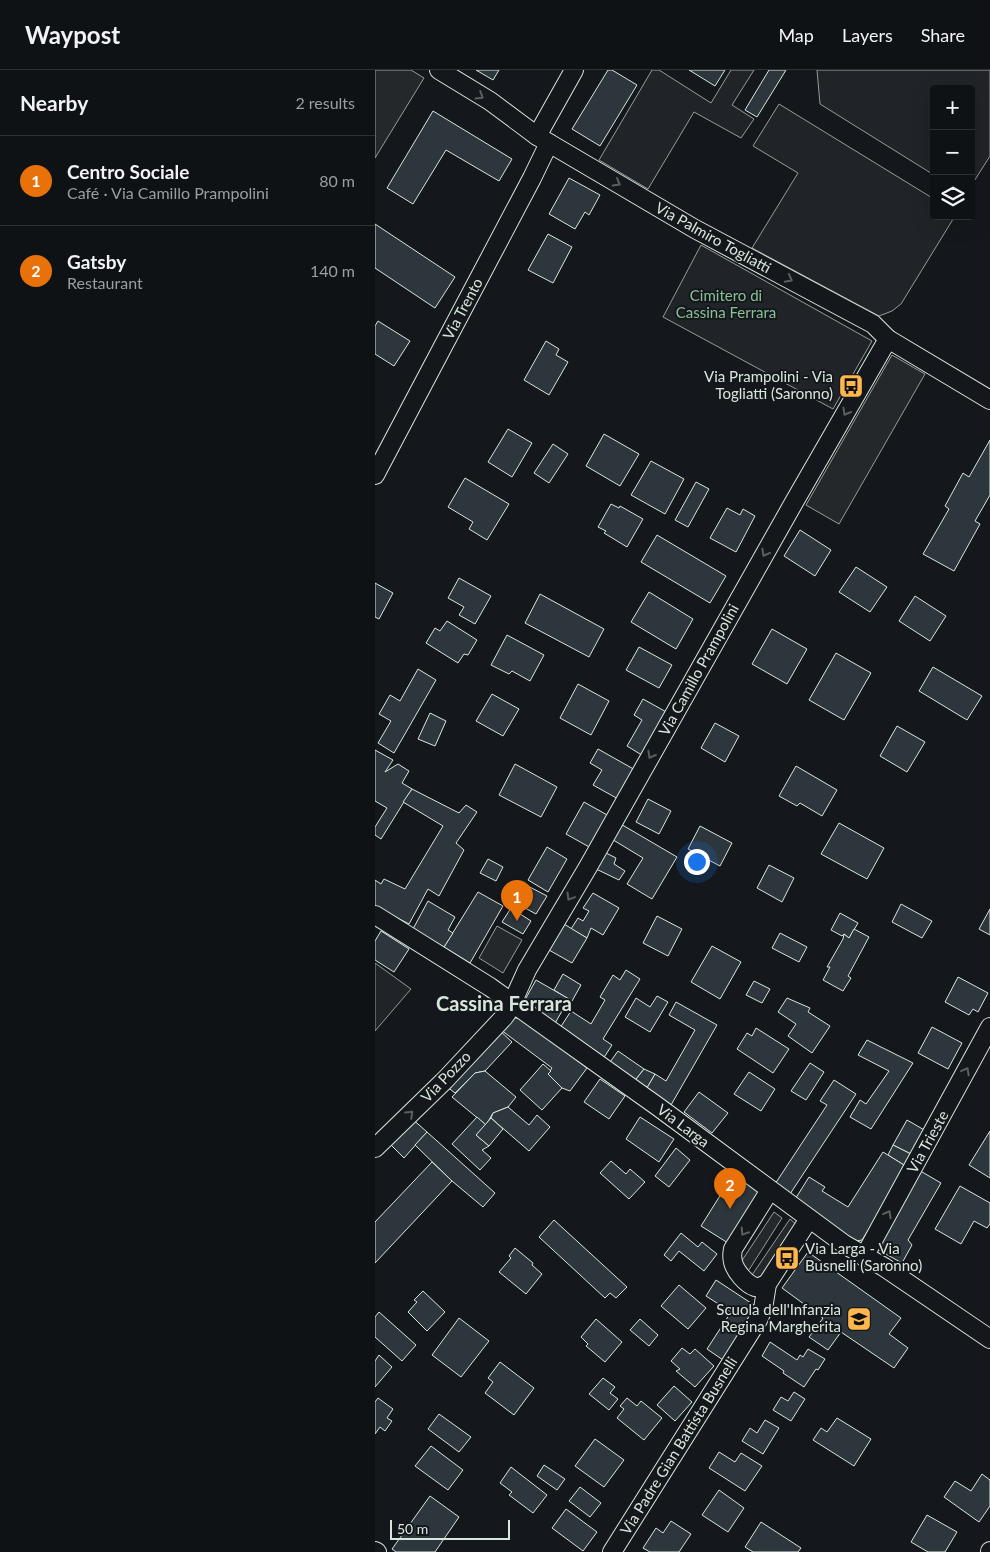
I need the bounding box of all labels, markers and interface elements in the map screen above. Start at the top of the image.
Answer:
text: Waypost [25,20,120,49]
text: Map [778,24,814,46]
text: Layers [842,24,893,46]
text: Share [921,24,965,46]
map controls [930,85,975,220]
button: + [930,85,975,130]
one-way arrow [475,89,484,99]
text: Nearby [20,90,88,115]
text: 2 results [295,93,355,112]
button: − [930,130,975,175]
text: Centro Sociale [67,160,189,183]
text: 1 [31,171,41,190]
text: 80 m [319,171,355,190]
button: layers [930,175,975,220]
one-way arrow [611,177,620,187]
text: Café · Via Camillo Prampolini [67,183,269,202]
street label: Via Palmiro Togliatti [652,198,775,276]
text: Gatsby [67,250,126,273]
text: 2 [31,261,41,280]
text: 140 m [310,261,355,280]
text: Restaurant [67,273,143,292]
one-way arrow [784,273,793,283]
street label: Via Trento [438,275,486,342]
park label: Cimitero di Cassina Ferrara [676,286,776,321]
place label: Via Prampolini - Via Togliatti (Saronno) [704,367,833,402]
bus stop icon: Via Prampolini - Via Togliatti (Saronno) [838,373,864,399]
one-way arrow [842,406,852,415]
one-way arrow [761,547,771,556]
street label: Via Camillo Prampolini [654,600,742,739]
one-way arrow [647,750,657,759]
your location [684,849,710,875]
pin: 1 [501,880,533,921]
one-way arrow [567,891,577,900]
district label: Cassina Ferrara [436,991,572,1015]
street label: Via Pozzo [417,1047,474,1106]
one-way arrow [960,1068,970,1077]
street label: Via Larga [654,1100,713,1151]
street label: Via Trieste [903,1107,952,1176]
one-way arrow [404,1111,413,1120]
pin: 2 [714,1168,746,1209]
one-way arrow [882,1210,892,1219]
one-way arrow [741,1226,750,1235]
place label: Via Larga - Via Busnelli (Saronno) [805,1239,922,1274]
bus stop icon: Via Larga - Via Busnelli (Saronno) [774,1245,800,1271]
place label: Scuola dell'Infanzia Regina Margherita [716,1300,841,1335]
school or university icon: Scuola dell'Infanzia Regina Margherita [846,1306,872,1332]
street label: Via Padre Gian Battista Busnelli [616,1353,740,1538]
scale bar [390,1517,510,1540]
text: 50 m [397,1520,428,1537]

